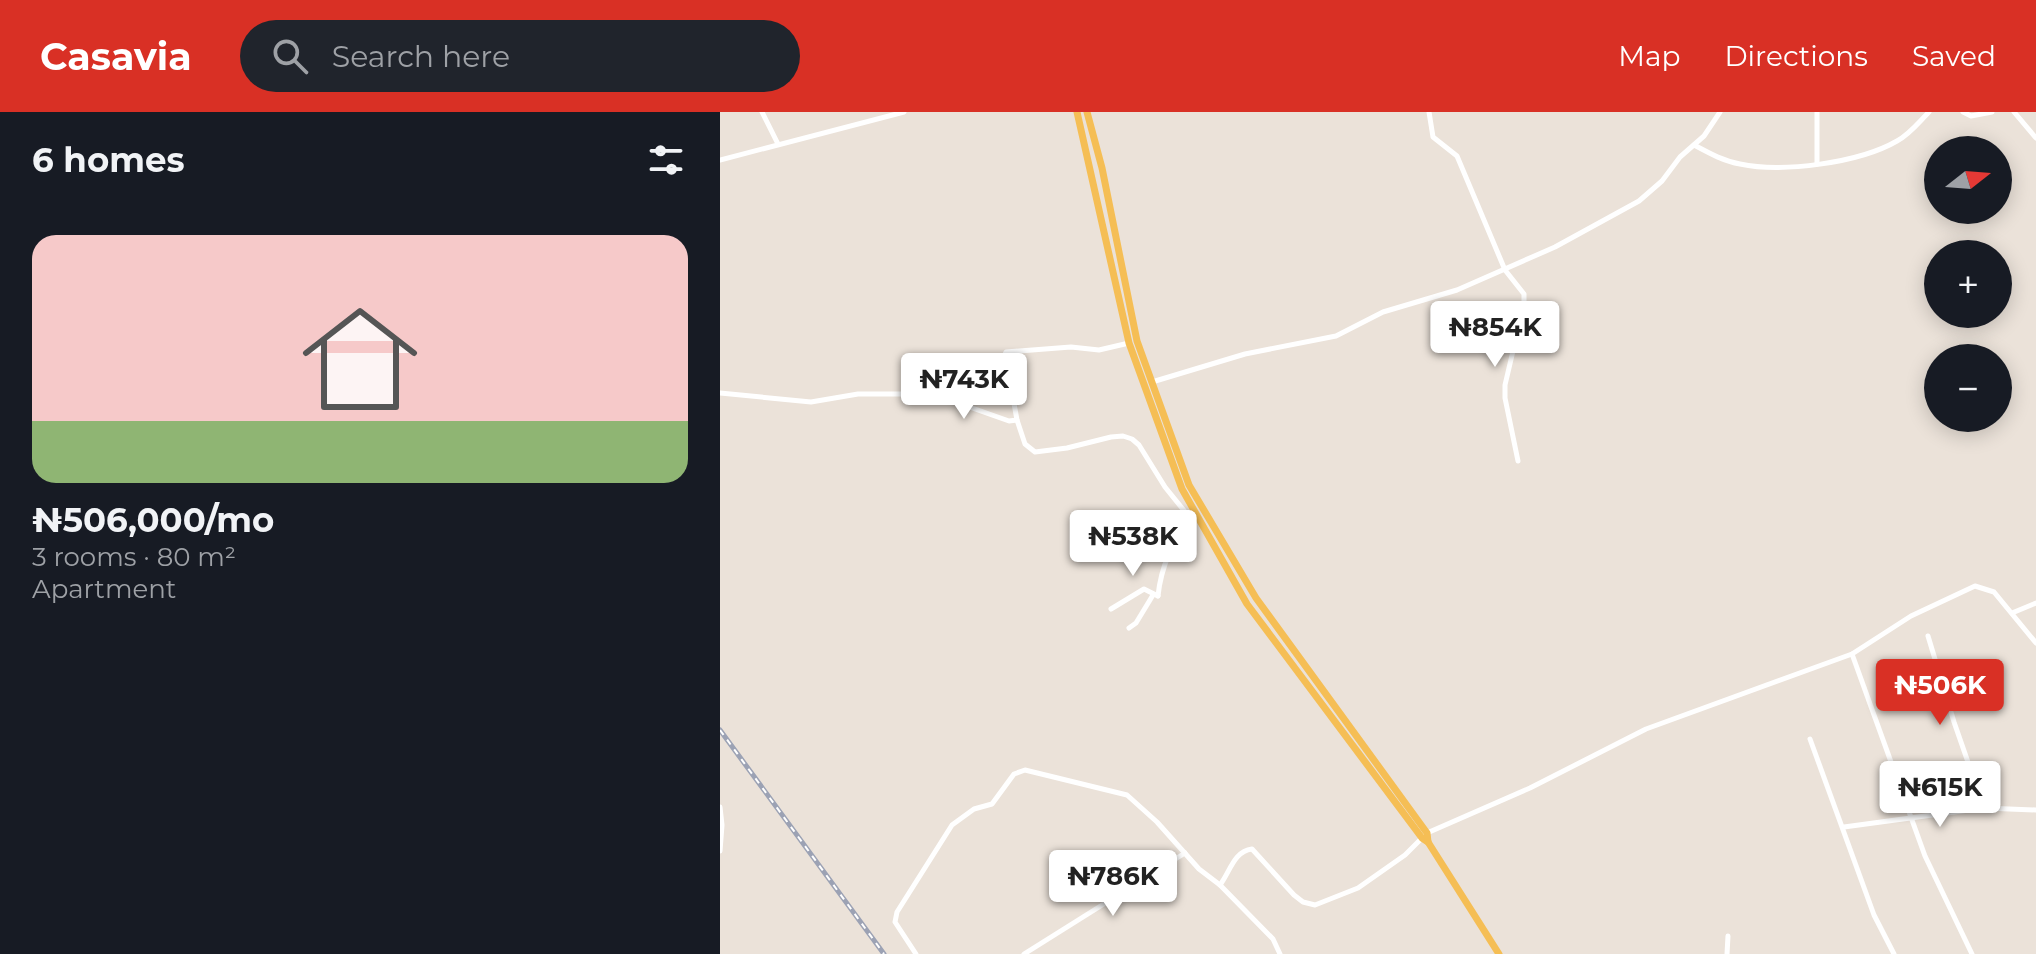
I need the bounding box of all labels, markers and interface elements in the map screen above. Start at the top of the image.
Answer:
search box [240,20,800,92]
text: Casavia [40,33,192,80]
icon: search [268,34,312,78]
text: Search here [332,38,510,75]
text: Map [1618,39,1680,73]
text: Directions [1724,39,1868,73]
text: Saved [1912,39,1996,73]
north arrow [1924,136,2012,224]
map controls [1924,136,2012,432]
icon: filters [644,138,688,182]
text: 6 homes [32,139,185,181]
button: + [1924,240,2012,328]
icon: home [288,287,432,431]
pin: ₦854K [1439,301,1551,369]
text: ₦854K [1448,311,1542,343]
button: − [1924,344,2012,432]
pin: ₦743K [908,353,1020,421]
text: ₦743K [919,363,1009,395]
text: ₦506,000/mo [32,499,274,541]
pin: ₦538K [1077,510,1189,578]
text: ₦538K [1088,520,1178,552]
text: 3 rooms · 80 m² [32,541,236,573]
text: Apartment [32,573,176,605]
pin: ₦506K [1884,659,1996,727]
text: ₦506K [1894,669,1986,701]
pin: ₦615K [1884,761,1996,829]
text: ₦615K [1898,771,1982,803]
pin: ₦786K [1057,850,1169,918]
text: ₦786K [1067,860,1159,892]

